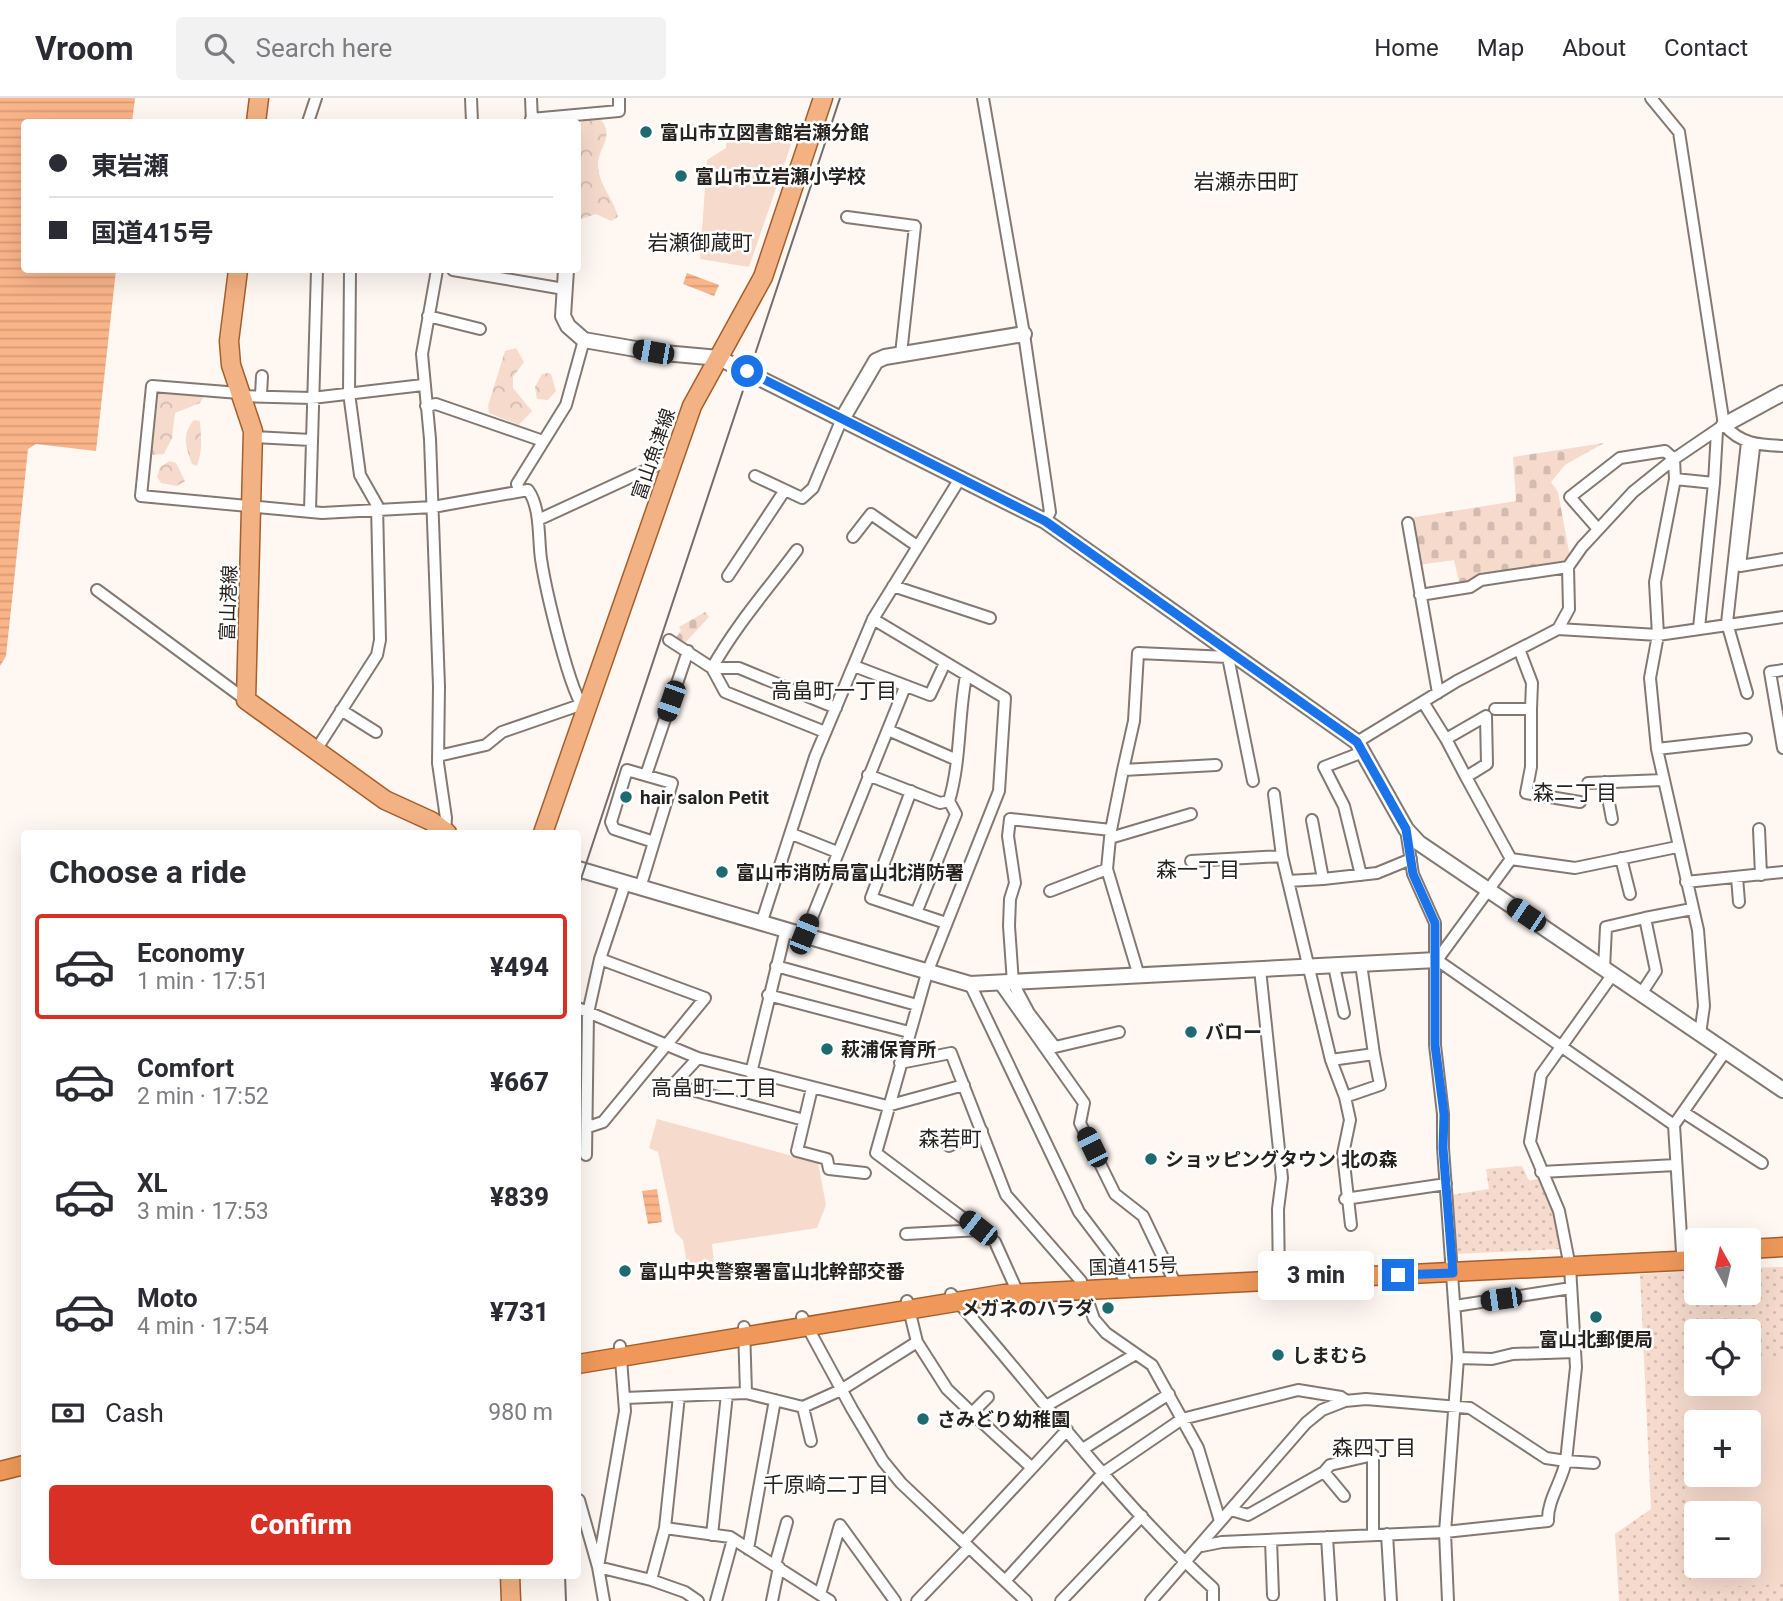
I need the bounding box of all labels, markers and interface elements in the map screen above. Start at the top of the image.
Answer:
search box [176,17,666,80]
text: Vroom [35,29,134,68]
icon: search [200,29,238,67]
text: Search here [256,33,392,63]
text: Home [1374,34,1439,62]
text: Map [1477,34,1524,62]
text: About [1562,34,1626,62]
text: Contact [1664,34,1748,62]
place label: 富山市立図書館岩瀬分館 [660,121,869,144]
marker: 富山市立図書館岩瀬分館 [638,124,654,140]
text: 東岩瀬 [91,151,169,181]
place label: 富山市立岩瀬小学校 [695,165,866,188]
marker: 富山市立岩瀬小学校 [673,168,689,184]
district label: 岩瀬赤田町 [1194,170,1299,194]
text: 国道415号 [91,218,214,248]
district label: 岩瀬御蔵町 [648,231,753,255]
car [631,338,676,366]
route start [731,355,763,387]
street label: 富山魚津線 [627,405,680,503]
street label: 富山港線 [216,565,241,641]
car [655,678,688,724]
district label: 高畠町一丁目 [771,679,897,703]
district label: 森二丁目 [1533,781,1617,805]
place label: hair salon Petit [640,786,769,809]
marker: hair salon Petit [618,789,634,805]
text: Choose a ride [49,853,246,891]
district label: 森一丁目 [1156,858,1240,882]
place label: 富山市消防局富山北消防署 [736,861,964,884]
marker: 富山市消防局富山北消防署 [714,864,730,880]
car [1503,895,1550,935]
car [787,911,822,957]
icon: car [53,935,116,998]
text: Economy [137,938,244,968]
text: ¥494 [490,952,549,982]
text: 1 min · 17:51 [137,968,269,995]
place label: バロー [1205,1021,1262,1044]
marker: バロー [1183,1024,1199,1040]
place label: 萩浦保育所 [841,1038,936,1061]
marker: 萩浦保育所 [819,1041,835,1057]
icon: car [53,1050,116,1113]
text: Comfort [137,1053,234,1083]
text: ¥667 [490,1067,549,1097]
district label: 高畠町二丁目 [651,1076,777,1100]
text: 2 min · 17:52 [137,1083,269,1110]
car [1074,1124,1111,1170]
district label: 森若町 [919,1127,982,1151]
place label: ショッピングタウン 北の森 [1165,1148,1398,1171]
marker: ショッピングタウン 北の森 [1143,1151,1159,1167]
icon: car [53,1165,116,1228]
text: XL [137,1168,168,1198]
text: ¥839 [490,1182,549,1212]
text: 3 min · 17:53 [137,1198,269,1225]
car [955,1207,1002,1249]
north arrow [1684,1228,1760,1306]
map controls [1684,1228,1761,1578]
callout: 3 min [1258,1250,1374,1300]
street label: 国道415号 [1088,1253,1178,1280]
route end [1382,1259,1414,1291]
place label: 富山中央警察署富山北幹部交番 [639,1260,905,1283]
text: 3 min [1287,1262,1345,1289]
marker: 富山中央警察署富山北幹部交番 [617,1263,633,1279]
icon: car [53,1280,116,1343]
text: Moto [137,1283,198,1313]
car [1479,1286,1524,1312]
text: ¥731 [490,1297,549,1327]
place label: メガネのハラダ [961,1297,1094,1320]
marker: メガネのハラダ [1100,1300,1116,1316]
marker: 富山北郵便局 [1588,1309,1604,1325]
text: 4 min · 17:54 [137,1313,269,1340]
button: locate [1684,1319,1761,1396]
place label: 富山北郵便局 [1539,1328,1653,1351]
place label: しまむら [1292,1344,1368,1367]
marker: しまむら [1270,1347,1286,1363]
icon: cash [49,1394,87,1432]
text: Cash [105,1398,164,1428]
text: 980 m [488,1399,553,1426]
place label: さみどり幼稚園 [937,1408,1070,1431]
button: + [1684,1410,1761,1487]
marker: さみどり幼稚園 [915,1411,931,1427]
district label: 森四丁目 [1332,1436,1416,1460]
district label: 千原崎二丁目 [763,1473,889,1497]
button: Confirm [49,1485,553,1565]
button: − [1684,1501,1761,1578]

